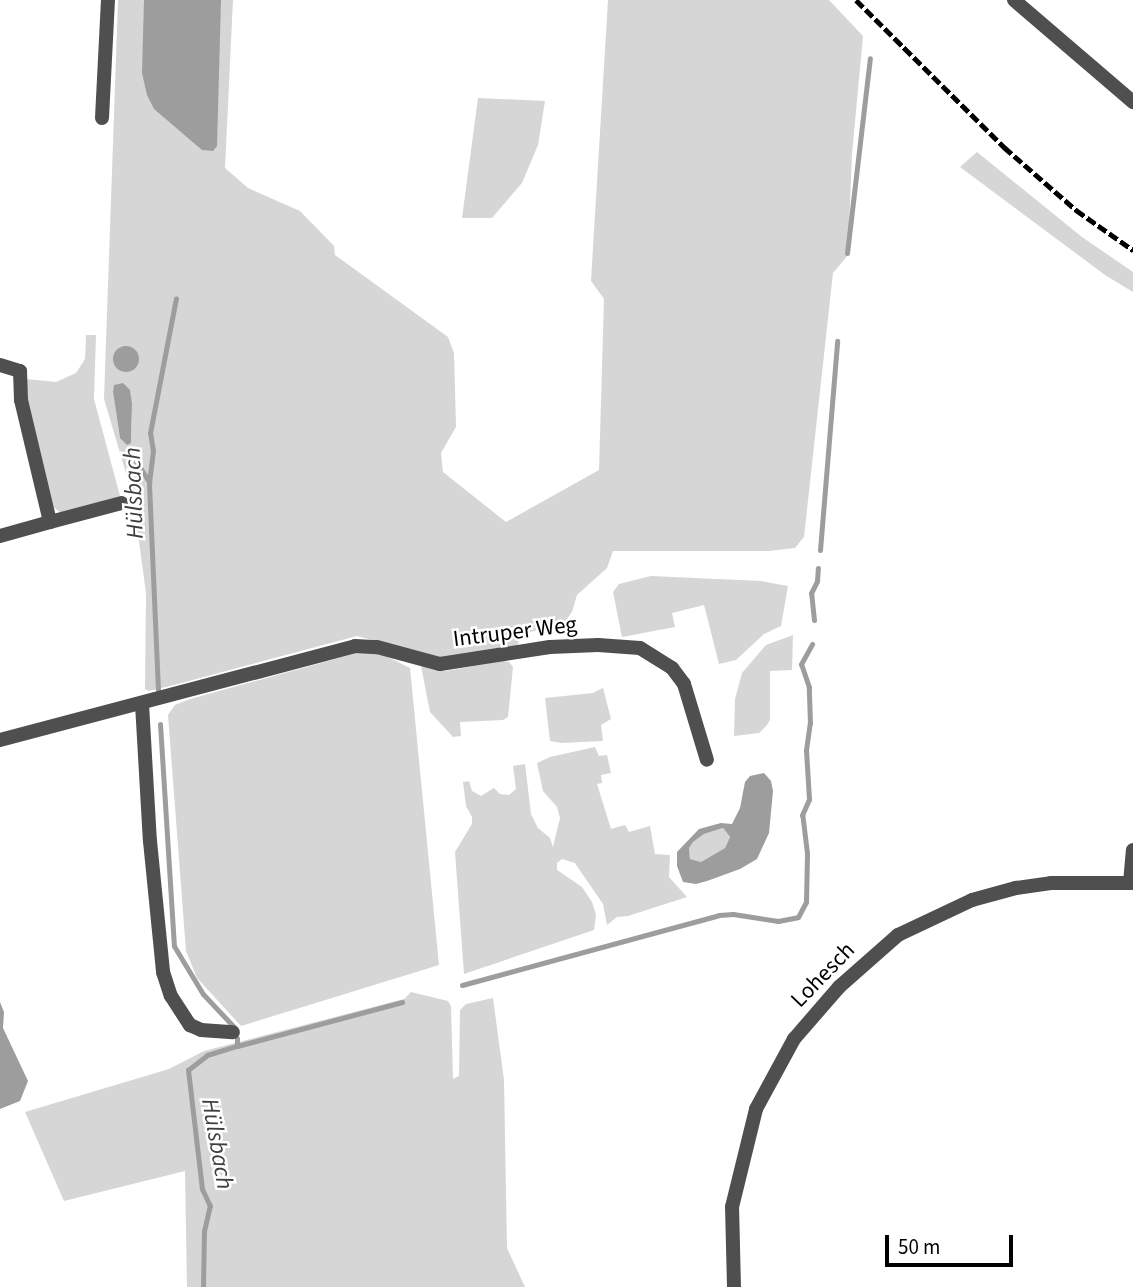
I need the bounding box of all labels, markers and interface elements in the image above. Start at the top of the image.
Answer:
water label: Hülsbach [118,447,150,539]
street label: Intruper Weg [452,611,578,653]
street label: Lohesch [785,937,861,1013]
water label: Hülsbach [195,1096,239,1192]
scale bar [888,1220,1016,1264]
text: 50 m [898,1232,940,1262]

